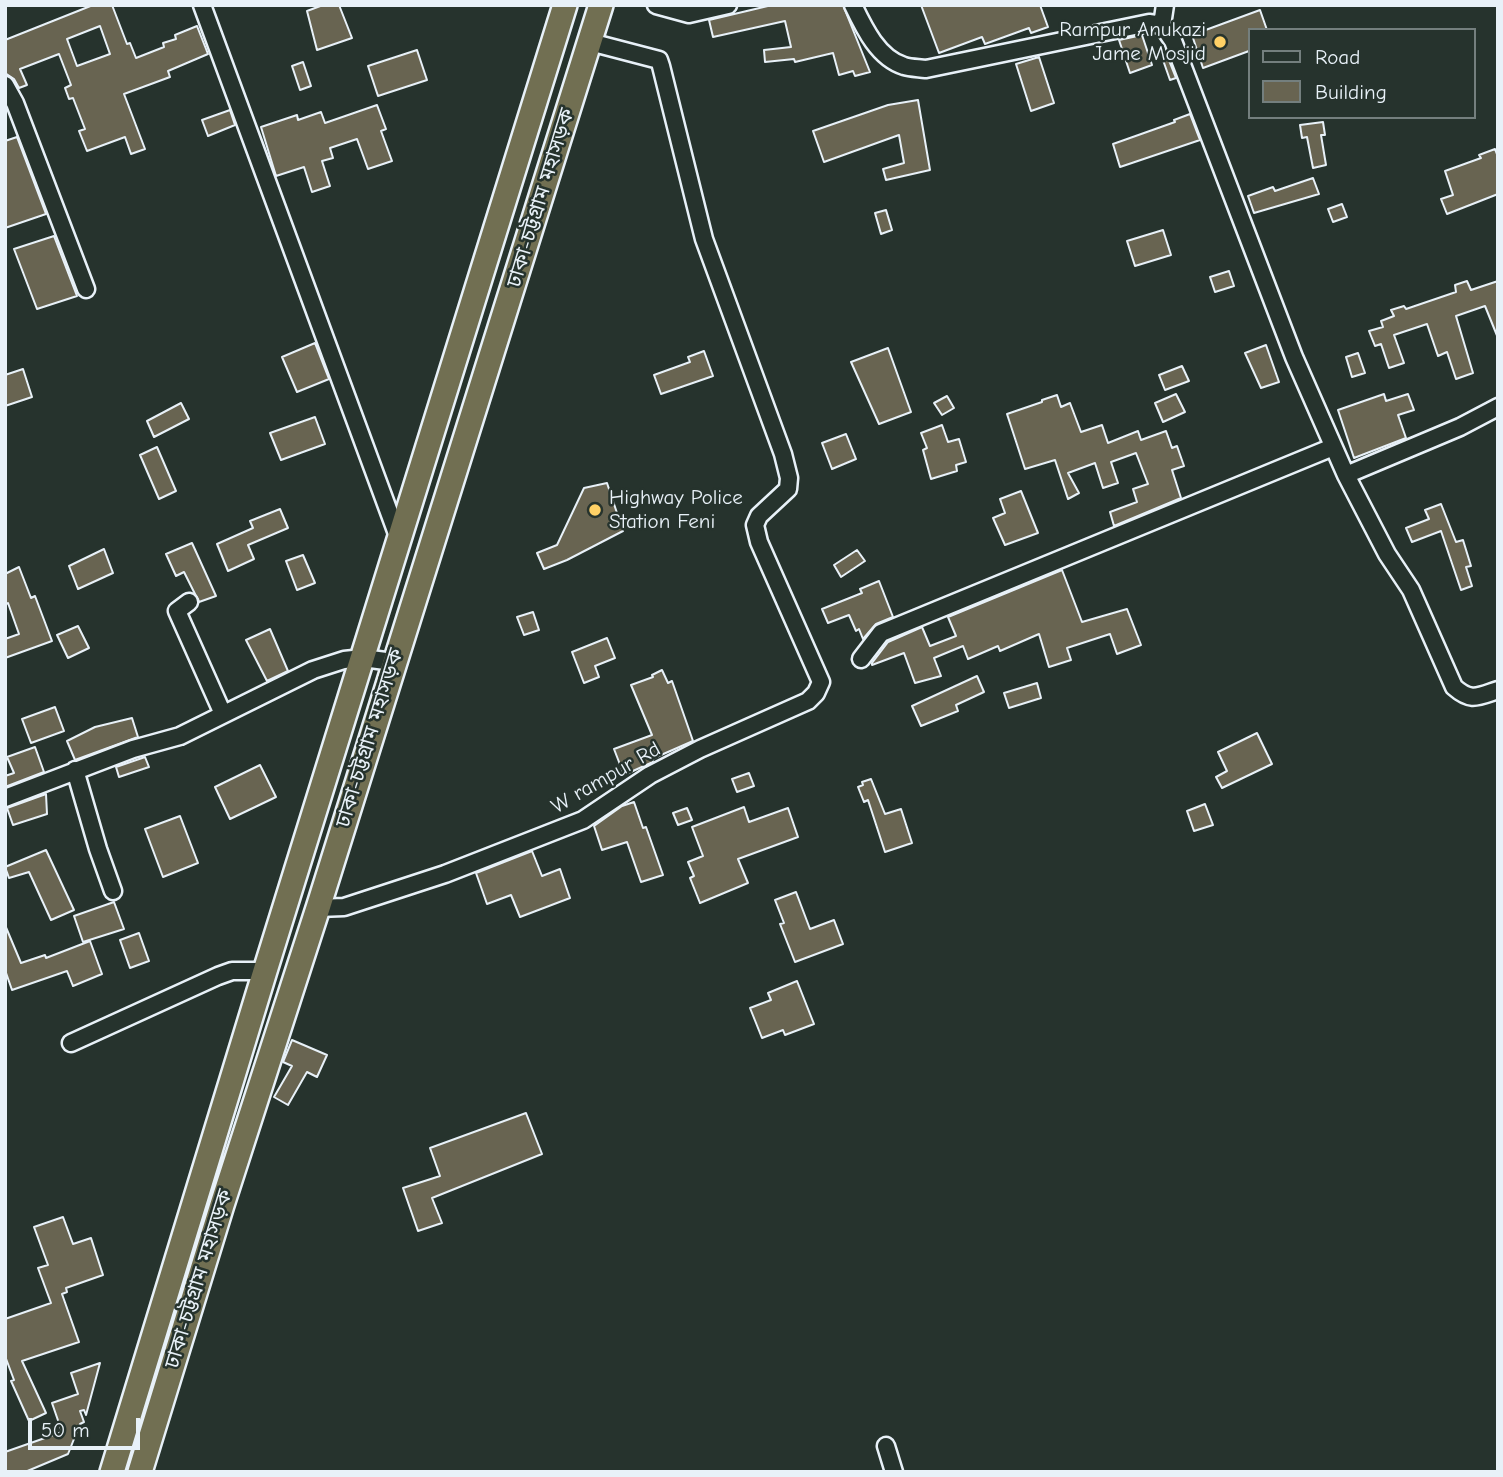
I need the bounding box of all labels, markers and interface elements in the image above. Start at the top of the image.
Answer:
place label: Rampur Anukazi Jame Mosjid [1059,17,1206,67]
legend [1248,28,1475,119]
marker: Rampur Anukazi Jame Mosjid [1212,34,1228,50]
text: Road [1315,45,1360,69]
text: Building [1315,80,1387,104]
street label: ঢাকা-চট্টগ্রাম মহাসড়ক [502,105,580,291]
place label: Highway Police Station Feni [609,485,743,535]
marker: Highway Police Station Feni [587,502,603,518]
street label: ঢাকা-চট্টগ্রাম মহাসড়ক [331,645,409,831]
street label: W rampur Rd [547,737,665,819]
street label: ঢাকা-চট্টগ্রাম মহাসড়ক [160,1186,238,1372]
scale bar [32,1404,144,1448]
text: 50 m [41,1418,90,1442]

